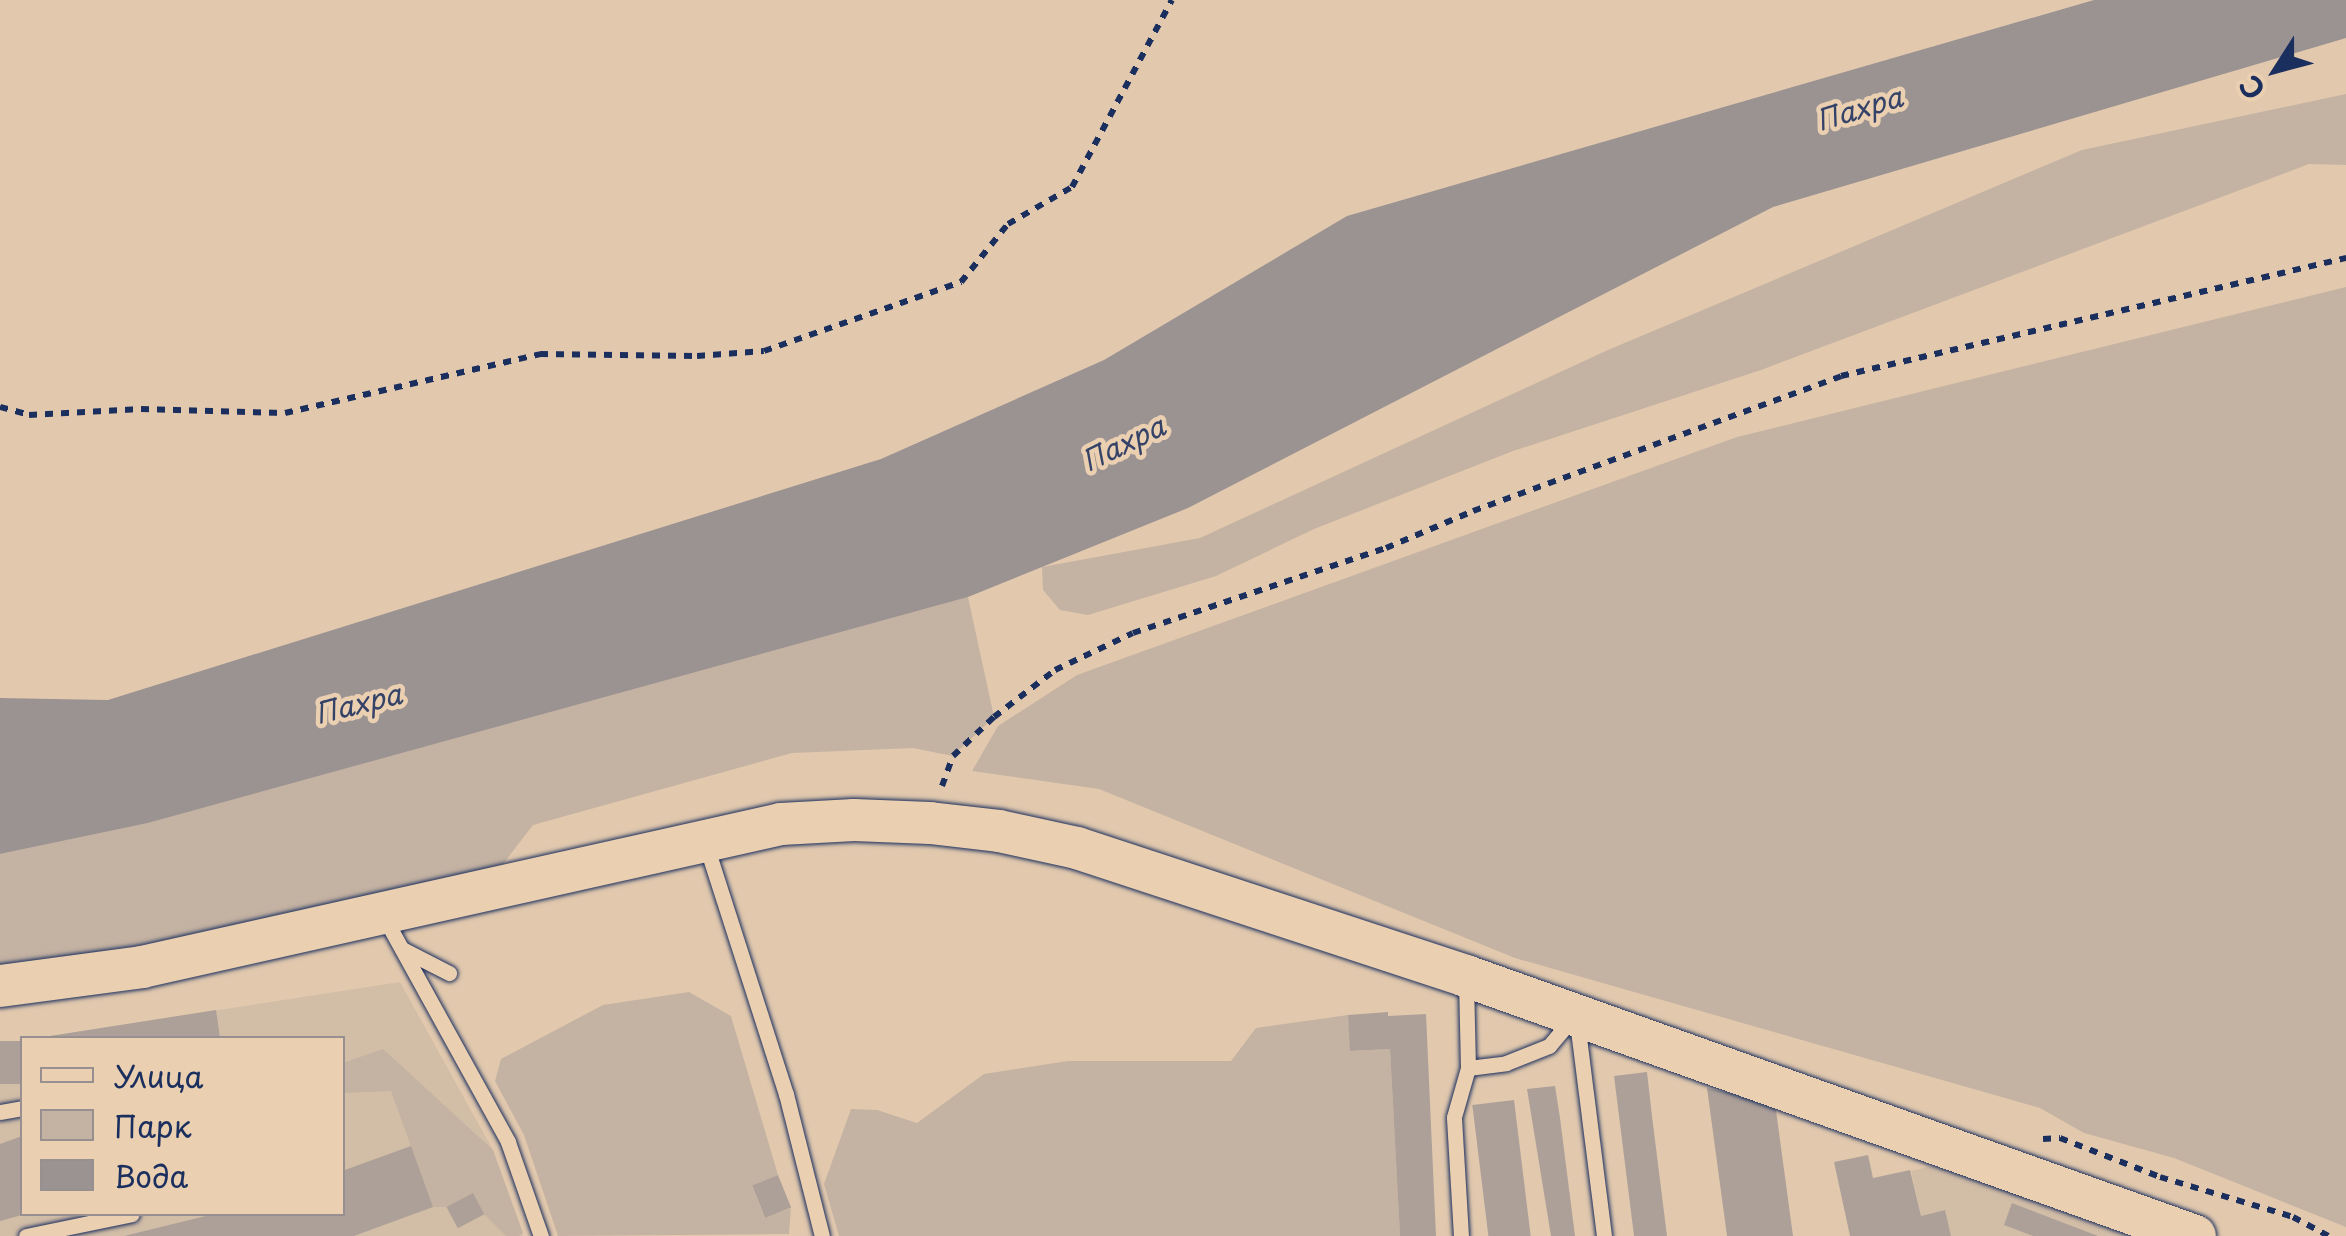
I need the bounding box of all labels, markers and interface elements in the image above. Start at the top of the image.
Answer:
north arrow [2226,20,2326,120]
text: С [2228,67,2275,109]
water label: Пахра [1812,79,1906,137]
water label: Пахра [1076,409,1170,477]
water label: Пахра [311,676,405,730]
legend [20,1036,345,1216]
text: Улица [114,1053,203,1098]
text: Парк [114,1103,191,1148]
text: Вода [114,1153,188,1198]

